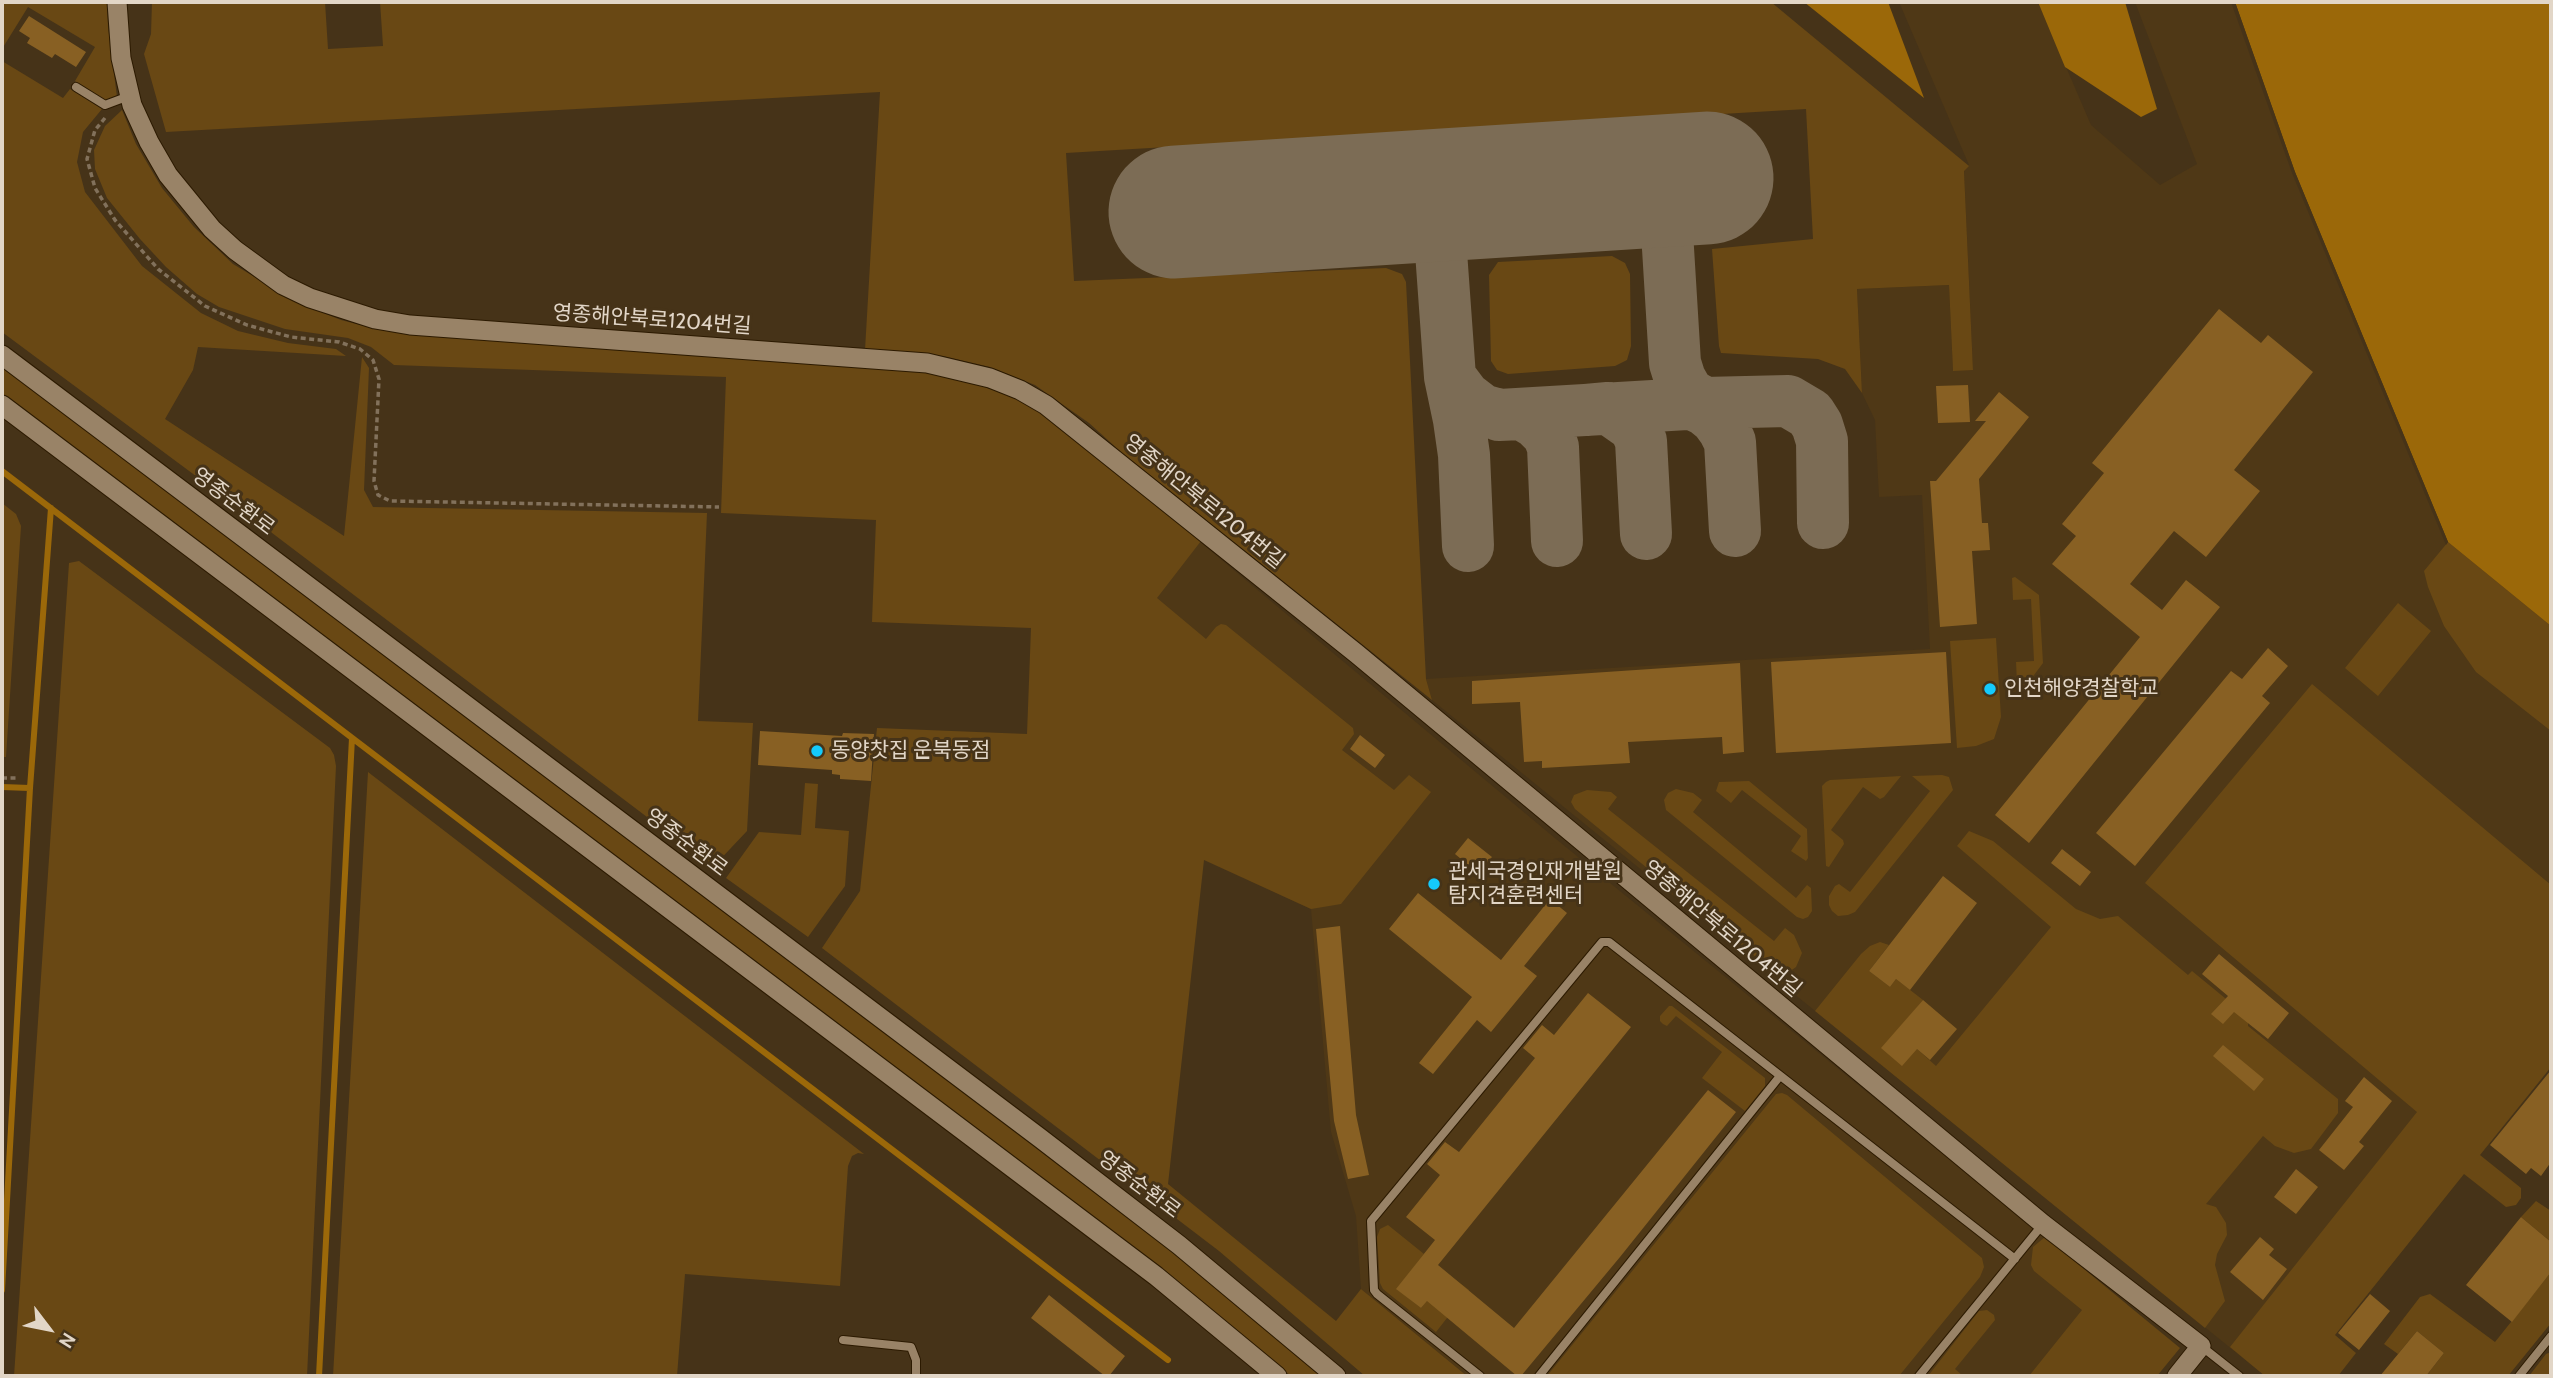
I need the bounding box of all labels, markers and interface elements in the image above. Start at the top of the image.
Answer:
street label: 영종해안북로1204번길 [552,300,752,340]
street label: 영종해안북로1204번길 [1119,430,1289,574]
street label: 영종순환로 [187,463,279,541]
place label: 인천해양경찰학교 [2004,676,2159,702]
marker: 인천해양경찰학교 [1982,681,1998,697]
place label: 동양찻집 운북동점 [831,738,990,764]
marker: 동양찻집 운북동점 [809,743,825,759]
street label: 영종순환로 [640,804,732,882]
street label: 영종해안북로1204번길 [1638,855,1806,1003]
place label: 관세국경인재개발원 탐지견훈련센터 [1448,859,1622,909]
marker: 관세국경인재개발원 탐지견훈련센터 [1426,876,1442,892]
street label: 영종순환로 [1093,1146,1185,1224]
north arrow [14,1294,84,1364]
text: N [54,1329,81,1352]

